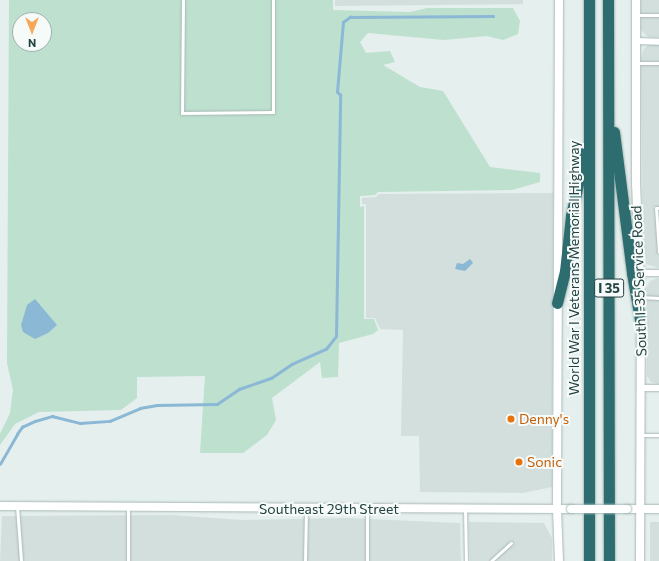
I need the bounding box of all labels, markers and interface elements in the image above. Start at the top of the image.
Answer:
north arrow [12,12,52,52]
text: N [28,37,36,50]
street label: World War I Veterans Memorial Highway [566,140,582,396]
street label: South I-35 Service Road [628,205,650,357]
road number: I 35 [594,277,624,299]
place label: Denny's [519,411,569,427]
marker: Denny's [506,414,516,424]
place label: Sonic [527,454,562,470]
marker: Sonic [514,457,524,467]
street label: Southeast 29th Street [259,501,399,517]

